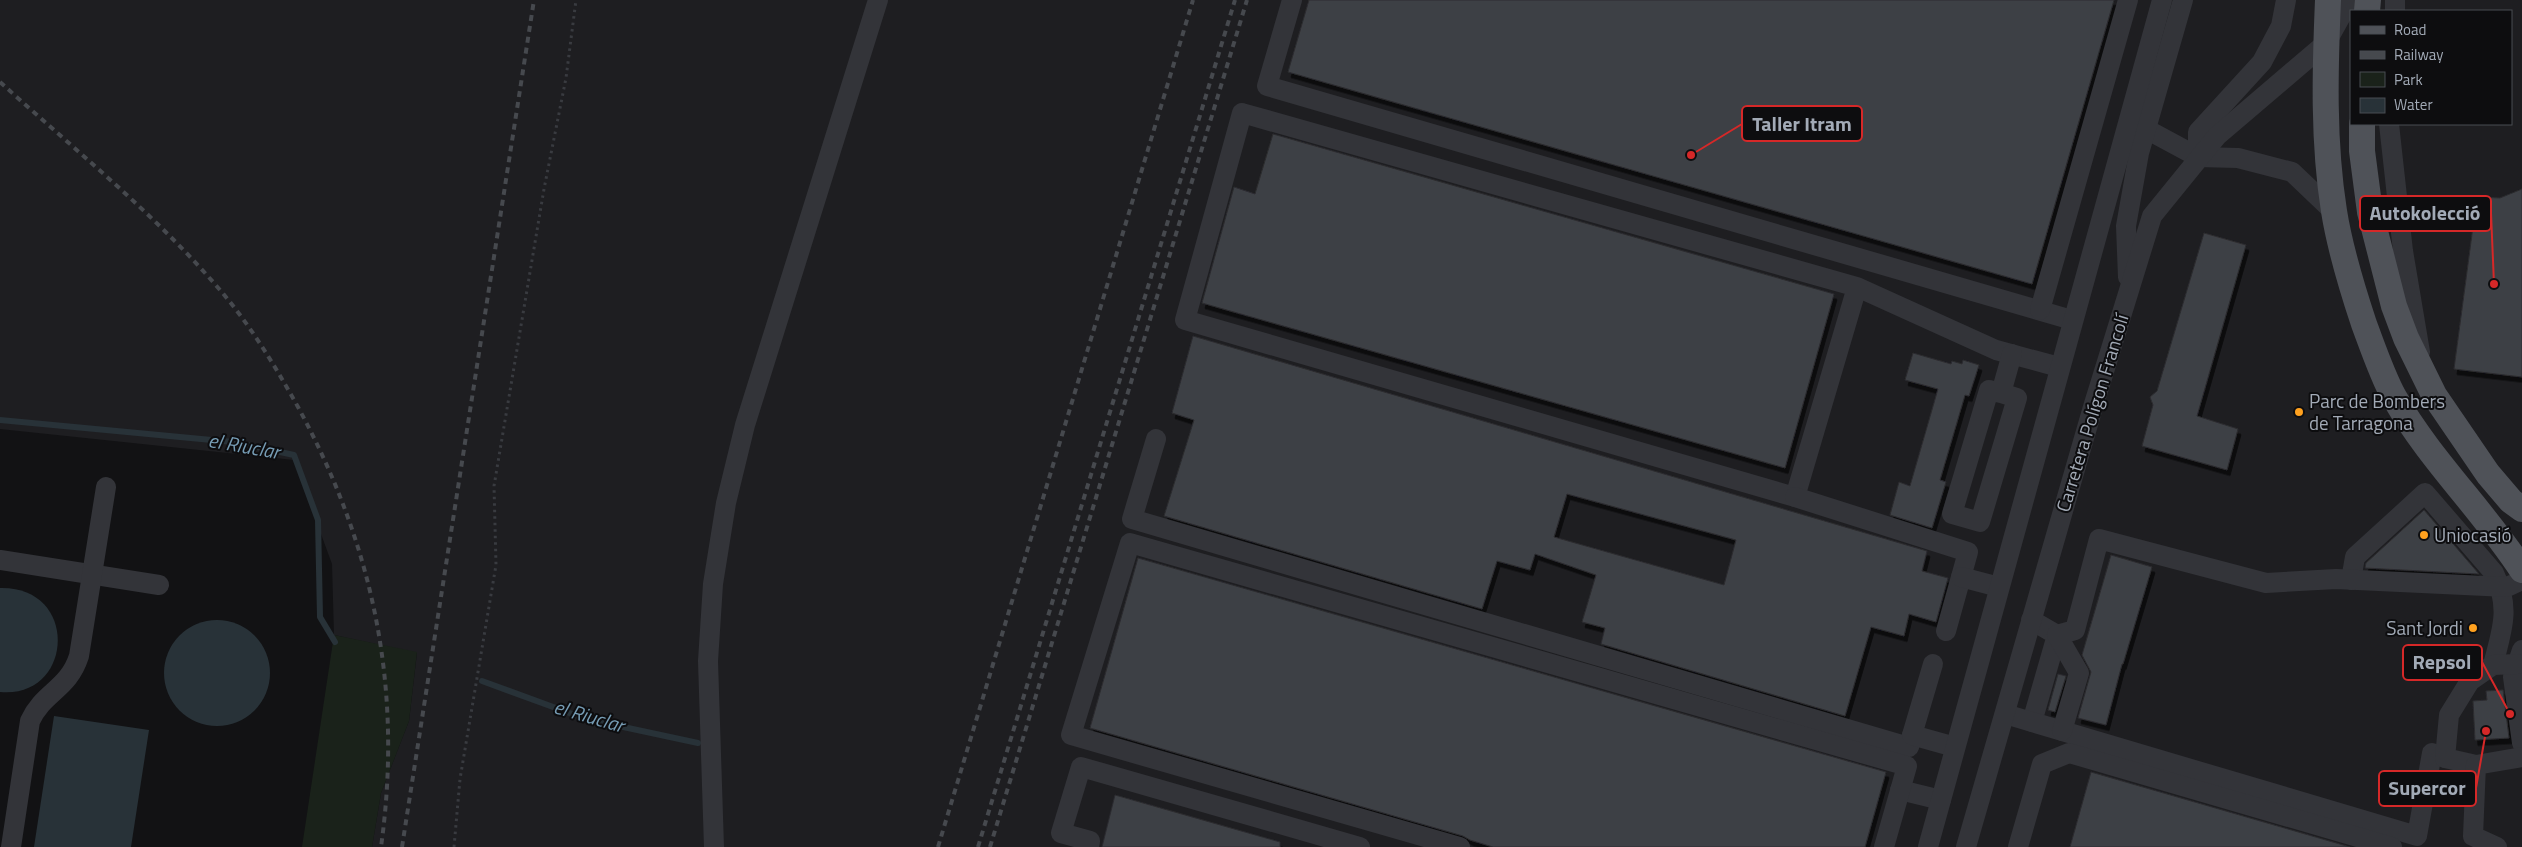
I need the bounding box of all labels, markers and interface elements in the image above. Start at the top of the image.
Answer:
legend [2350,10,2512,125]
text: Road [2394,18,2426,41]
text: Railway [2394,43,2444,66]
text: Park [2394,68,2423,91]
text: Water [2394,93,2433,116]
callout: Taller Itram [1742,106,1862,141]
text: Taller Itram [1752,108,1852,139]
callout: Autokolecció [2360,196,2491,231]
text: Autokolecció [2370,197,2480,228]
street label: Carretera Polígon Francolí [2048,309,2136,515]
place label: Parc de Bombers de Tarragona [2309,386,2445,437]
marker: Parc de Bombers de Tarragona [2293,406,2305,418]
water label: el Riuclar [206,424,285,467]
place label: Uniocasió [2434,520,2511,549]
marker: Uniocasió [2418,529,2430,541]
place label: Sant Jordi [2386,613,2463,642]
marker: Sant Jordi [2467,622,2479,634]
callout: Repsol [2403,645,2482,680]
text: Repsol [2413,646,2471,677]
water label: el Riuclar [550,691,631,741]
callout: Supercor [2379,771,2476,806]
text: Supercor [2388,772,2466,803]

